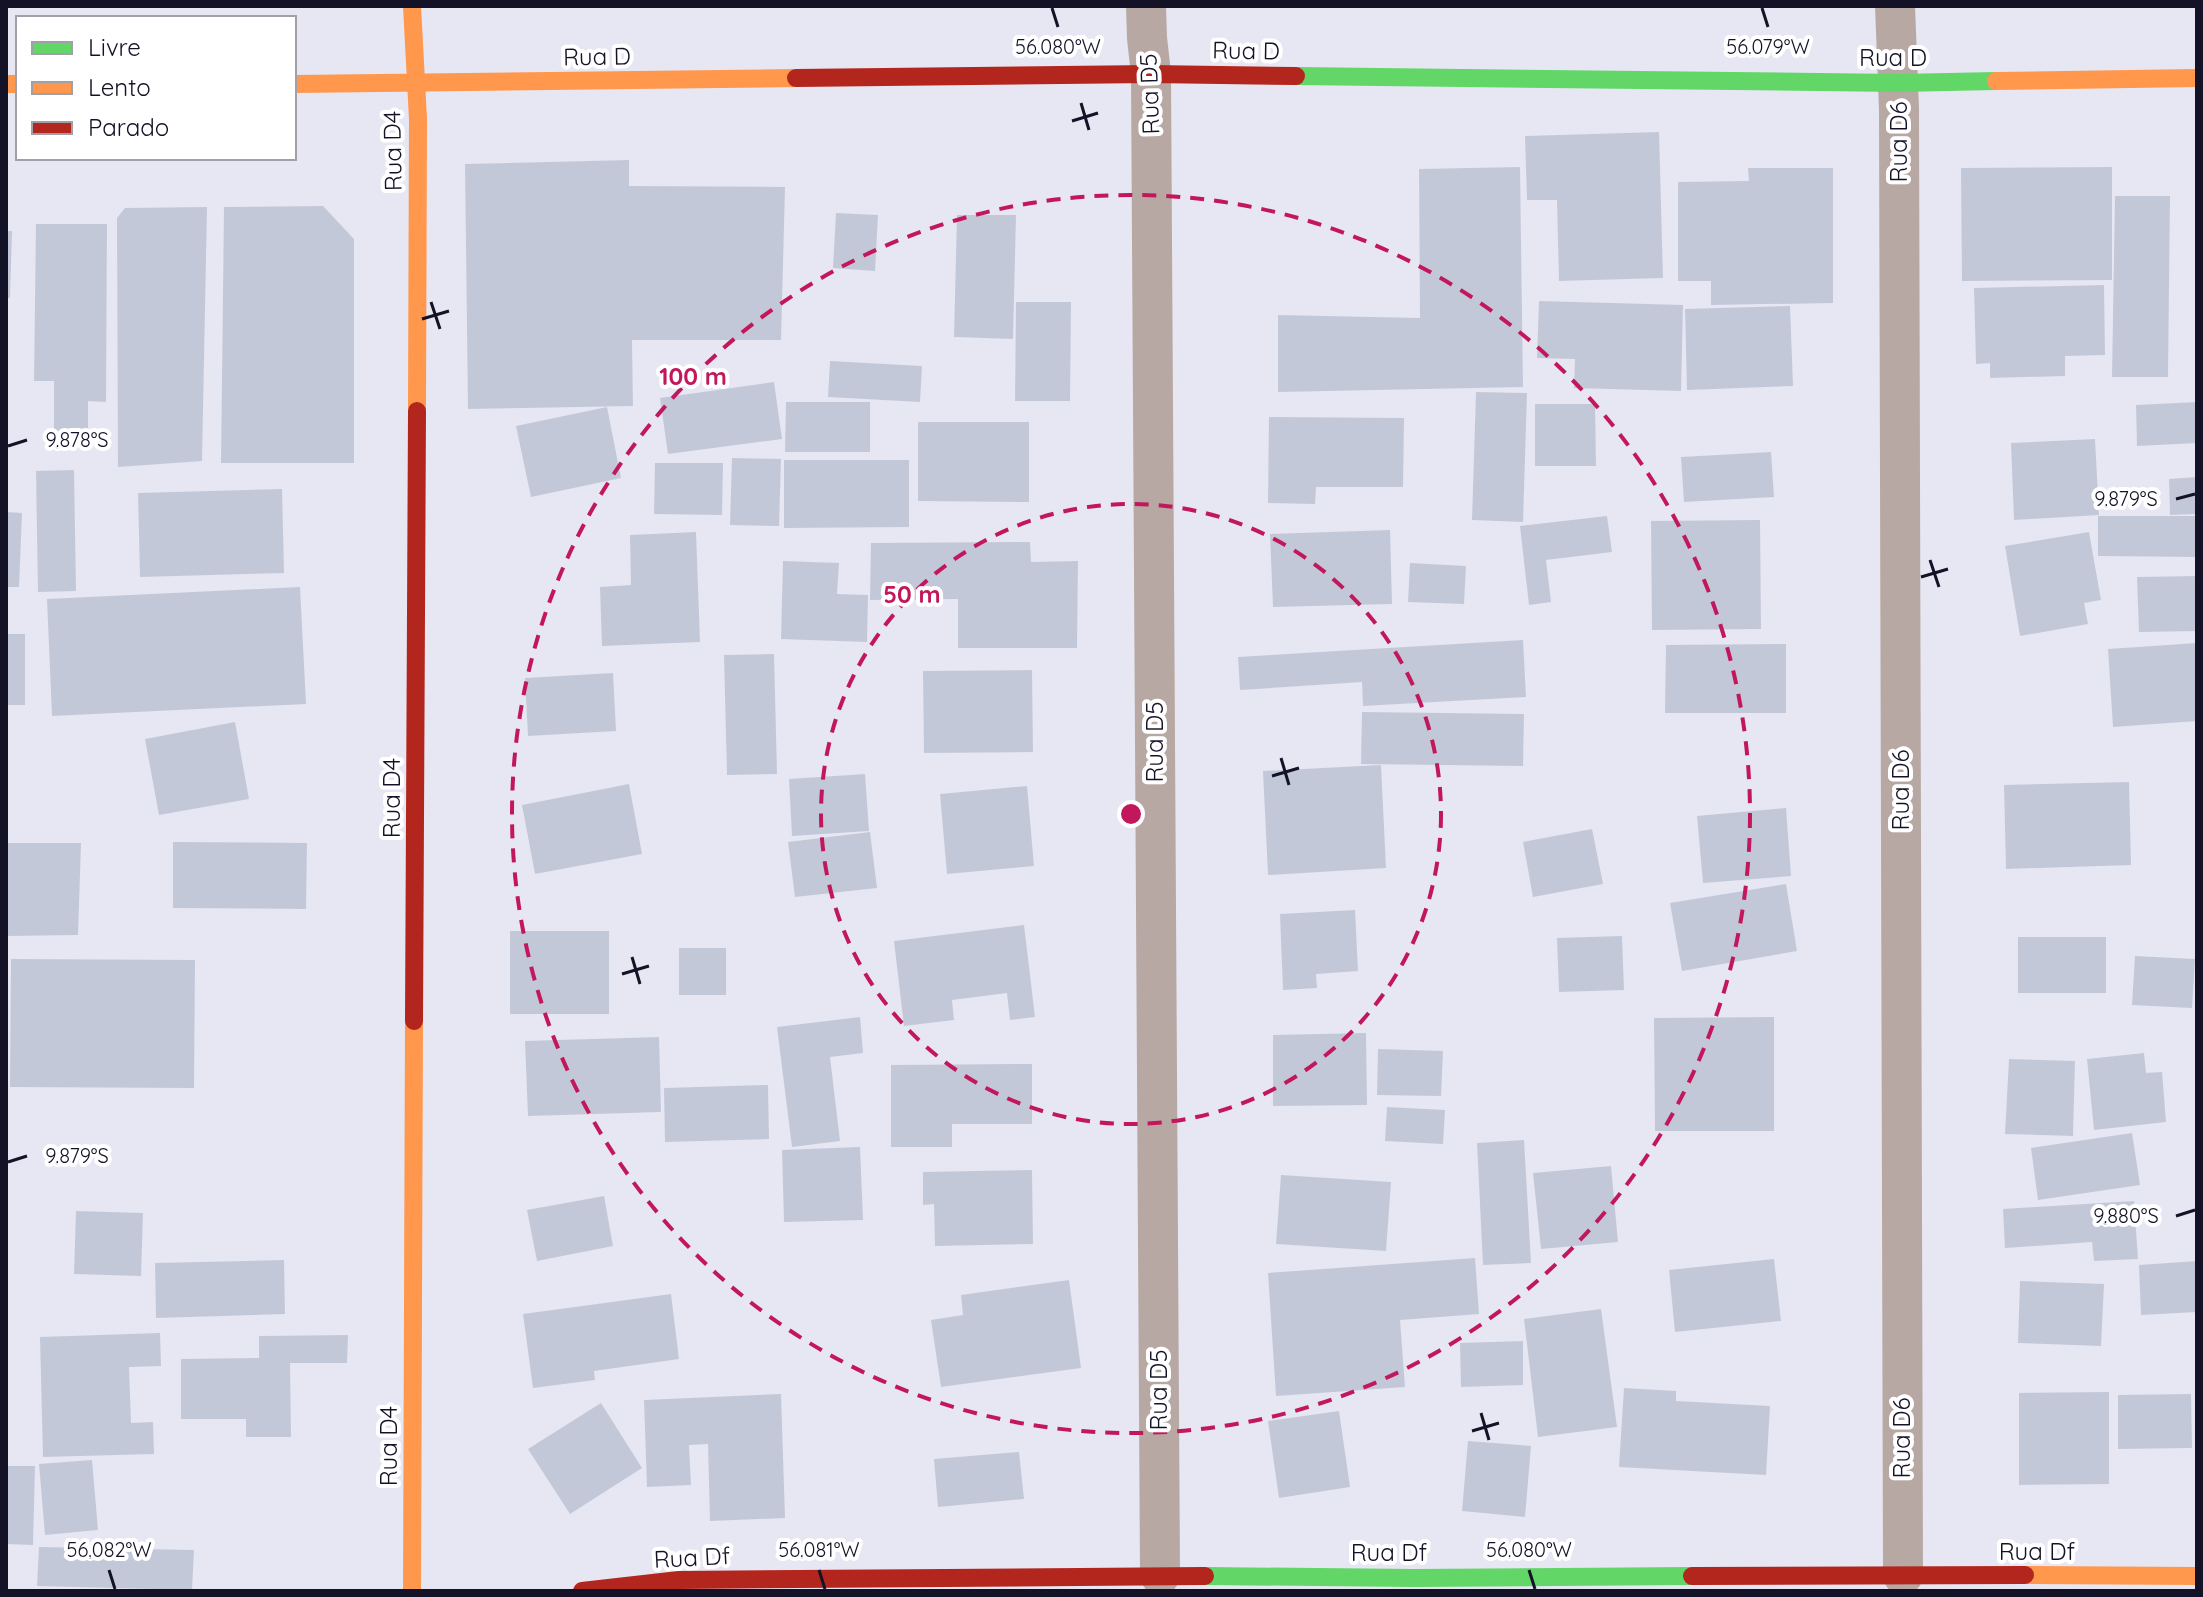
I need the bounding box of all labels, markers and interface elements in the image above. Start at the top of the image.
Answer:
legend [16,16,296,160]
text: Livre [88,32,141,62]
text: 56.080°W [1015,34,1101,59]
street label: Rua D [1212,34,1280,66]
text: 56.079°W [1726,34,1810,59]
street label: Rua D [563,40,631,72]
street label: Rua D [1859,42,1927,72]
street label: Rua D5 [1133,53,1165,135]
text: Lento [88,72,151,102]
street label: Rua D6 [1883,102,1913,182]
street label: Rua D4 [376,111,408,192]
text: Parado [88,112,169,142]
text: 100 m [659,361,727,391]
text: 9.878°S [45,427,109,452]
text: 9.879°S [2094,486,2158,511]
text: 50 m [883,579,941,609]
street label: Rua D5 [1139,702,1169,782]
street label: Rua D6 [1885,750,1915,830]
street label: Rua D4 [376,758,406,838]
centre of rings [1117,800,1145,828]
text: 9.879°S [45,1143,109,1168]
text: 9.880°S [2093,1203,2159,1228]
street label: Rua D5 [1143,1350,1173,1430]
street label: Rua D6 [1886,1398,1916,1478]
street label: Rua D4 [373,1406,403,1486]
street label: Rua Df [1999,1536,2076,1566]
text: 56.082°W [66,1537,152,1562]
text: 56.081°W [778,1537,860,1562]
street label: Rua Df [1351,1537,1428,1567]
text: 56.080°W [1486,1537,1572,1562]
street label: Rua Df [653,1540,731,1574]

